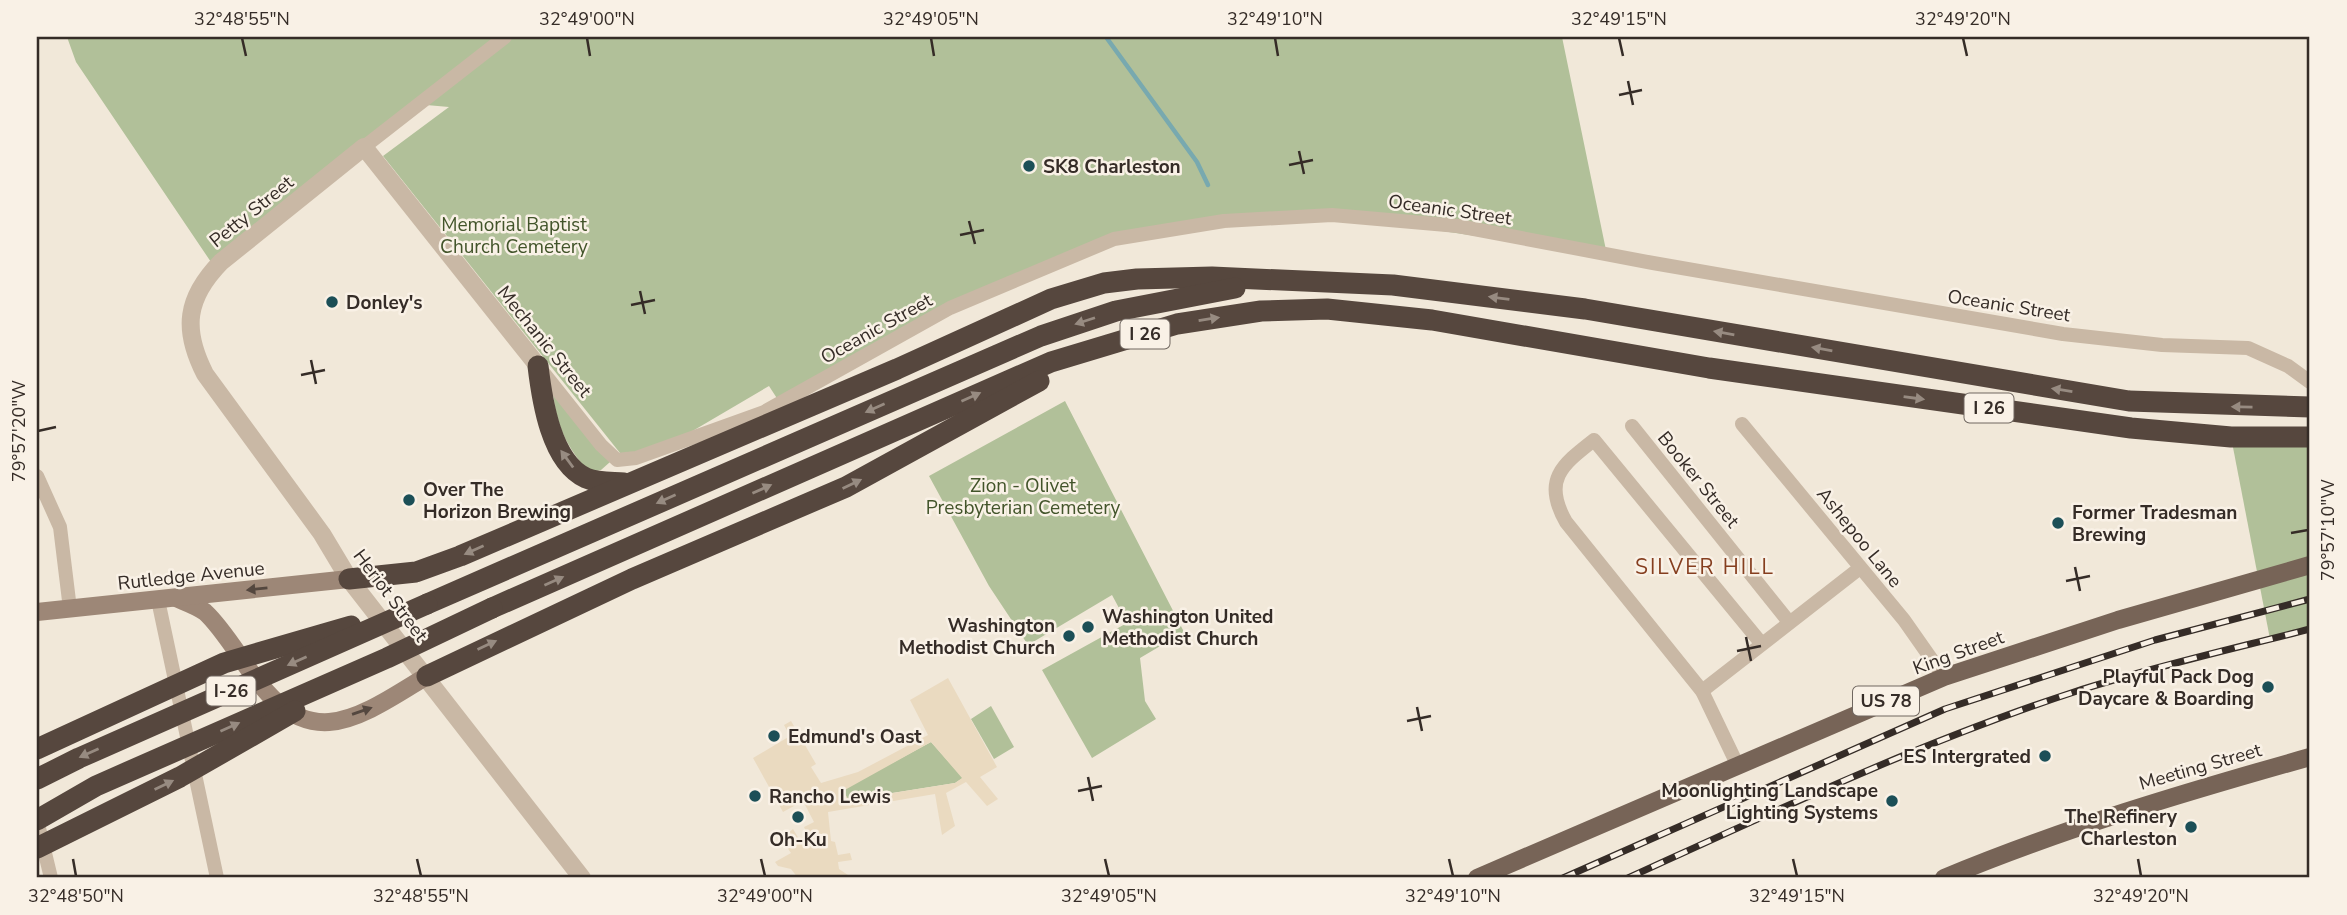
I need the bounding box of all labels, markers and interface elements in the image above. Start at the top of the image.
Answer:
text: 32°48'55"N [194,7,290,31]
text: 32°49'00"N [539,7,635,31]
text: 32°49'05"N [883,7,979,31]
text: 32°49'10"N [1227,7,1323,31]
text: 32°49'15"N [1571,7,1667,31]
text: 32°49'20"N [1915,7,2011,31]
place label: SK8 Charleston [1043,154,1181,180]
marker: SK8 Charleston [1021,158,1037,174]
street label: Petty Street [204,170,299,254]
street label: Oceanic Street [1387,188,1513,232]
park label: Memorial Baptist Church Cemetery [440,212,588,260]
street label: Mechanic Street [491,280,598,403]
street label: Oceanic Street [1946,283,2072,329]
street label: Oceanic Street [816,287,937,370]
place label: Donley's [346,290,423,316]
one-way arrow [1488,293,1510,304]
marker: Donley's [324,294,340,310]
one-way arrow [1198,313,1220,324]
one-way arrow [1074,317,1095,327]
road number: I 26 [1120,320,1170,348]
one-way arrow [1713,327,1735,338]
one-way arrow [1811,343,1833,354]
text: 79°57'20"W [7,380,31,482]
one-way arrow [2051,384,2073,395]
one-way arrow [960,391,981,402]
one-way arrow [1903,393,1925,404]
road number: I 26 [1965,394,2014,422]
one-way arrow [2231,401,2253,412]
one-way arrow [864,403,885,414]
street label: Booker Street [1651,426,1745,533]
one-way arrow [560,449,574,468]
park label: Zion - Olivet Presbyterian Cemetery [926,473,1121,521]
place label: Over The Horizon Brewing [423,477,571,525]
one-way arrow [842,478,862,489]
text: 79°57'10"W [2316,479,2340,581]
street label: Ashepoo Lane [1811,482,1908,593]
one-way arrow [752,483,773,494]
marker: Over The Horizon Brewing [401,492,417,508]
one-way arrow [656,493,676,505]
place label: Former Tradesman Brewing [2072,500,2237,548]
marker: Former Tradesman Brewing [2050,515,2066,531]
street label: Heriot Street [347,544,434,647]
one-way arrow [464,544,484,556]
district label: SILVER HILL [1635,553,1775,581]
street label: Rutledge Avenue [116,555,266,597]
one-way arrow [544,575,564,587]
one-way arrow [246,584,268,595]
place label: Washington United Methodist Church [1102,604,1274,652]
place label: Washington Methodist Church [899,613,1055,661]
marker: Washington United Methodist Church [1080,619,1096,635]
street label: King Street [1909,624,2008,681]
marker: Washington Methodist Church [1061,628,1077,644]
one-way arrow [477,640,498,651]
one-way arrow [287,656,308,667]
place label: Playful Pack Dog Daycare & Boarding [2078,664,2254,712]
road number: I-26 [206,676,256,706]
marker: Playful Pack Dog Daycare & Boarding [2260,679,2276,695]
road number: US 78 [1853,686,1919,716]
one-way arrow [352,705,373,716]
one-way arrow [220,721,240,733]
place label: Edmund's Oast [788,724,922,750]
marker: Edmund's Oast [766,728,782,744]
street label: Meeting Street [2136,737,2265,797]
place label: ES Intergrated [1903,744,2031,770]
one-way arrow [79,747,99,759]
marker: ES Intergrated [2037,748,2053,764]
place label: Moonlighting Landscape Lighting Systems [1661,778,1878,826]
one-way arrow [154,779,174,791]
place label: Rancho Lewis [769,784,891,810]
marker: Rancho Lewis [747,788,763,804]
marker: Moonlighting Landscape Lighting Systems [1884,793,1900,809]
place label: The Refinery Charleston [2065,804,2178,852]
marker: Oh-Ku [790,809,806,825]
marker: The Refinery Charleston [2183,819,2199,835]
place label: Oh-Ku [769,827,827,853]
text: 32°48'50"N [28,884,124,908]
text: 32°48'55"N [373,884,469,908]
text: 32°49'00"N [717,884,813,908]
text: 32°49'05"N [1061,884,1157,908]
text: 32°49'10"N [1405,884,1501,908]
text: 32°49'15"N [1749,884,1845,908]
text: 32°49'20"N [2093,884,2189,908]

